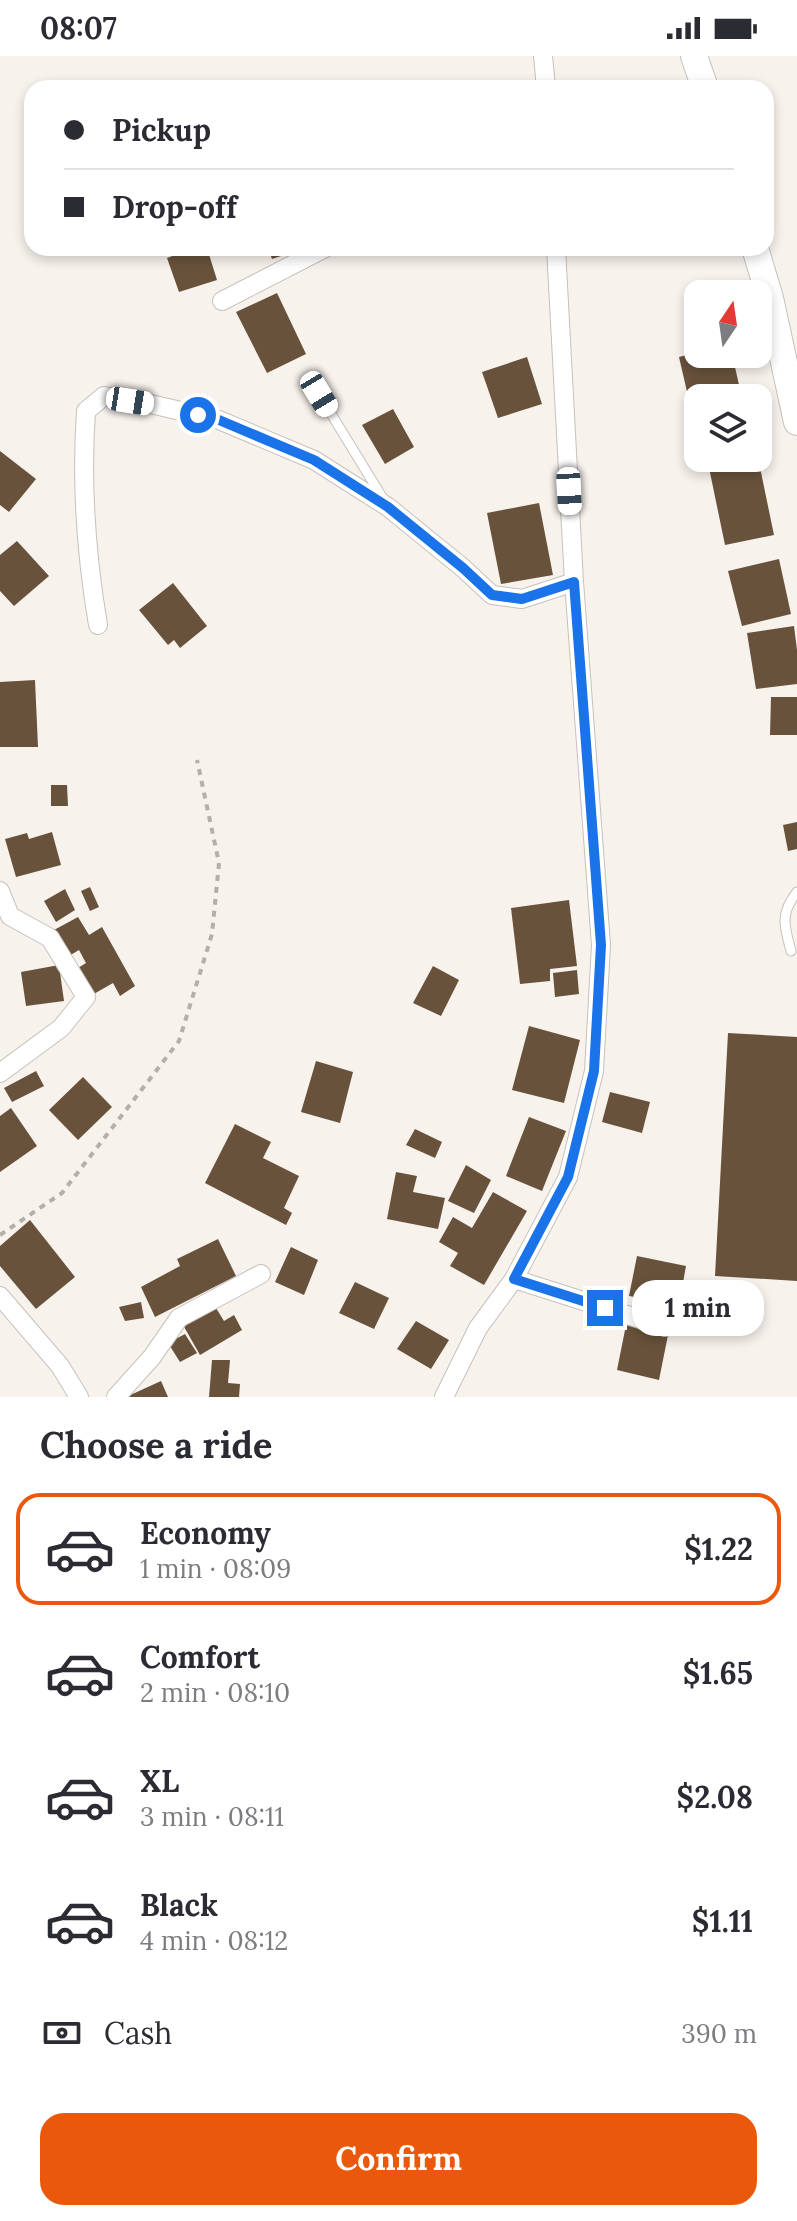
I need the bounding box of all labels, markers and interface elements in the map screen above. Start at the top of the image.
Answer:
text: 08:07 [40,9,117,47]
text: Pickup [112,111,211,149]
text: Drop-off [112,188,237,226]
north arrow [684,280,772,368]
map controls [684,280,772,472]
car [296,367,342,421]
button: layers [684,384,772,472]
car [104,385,156,417]
route start [180,397,216,433]
car [556,466,582,516]
callout: 1 min [633,1280,765,1336]
route end [587,1290,623,1326]
text: 1 min [665,1291,731,1324]
text: Choose a ride [40,1422,272,1468]
icon: car [44,1513,116,1585]
text: Economy [140,1514,271,1552]
text: $1.22 [684,1530,753,1568]
text: 1 min · 08:09 [140,1552,291,1585]
icon: car [44,1637,116,1709]
text: Comfort [140,1638,260,1676]
text: $1.65 [683,1654,753,1692]
text: 2 min · 08:10 [140,1676,290,1709]
icon: car [44,1761,116,1833]
text: XL [140,1762,179,1800]
text: $2.08 [677,1778,753,1816]
text: 3 min · 08:11 [140,1800,284,1833]
icon: car [44,1885,116,1957]
text: Black [140,1886,218,1924]
text: $1.11 [692,1902,753,1940]
text: 4 min · 08:12 [140,1924,288,1957]
icon: cash [40,2011,84,2055]
text: Cash [104,2014,172,2052]
text: 390 m [681,2017,757,2050]
button: Confirm [40,2113,757,2205]

